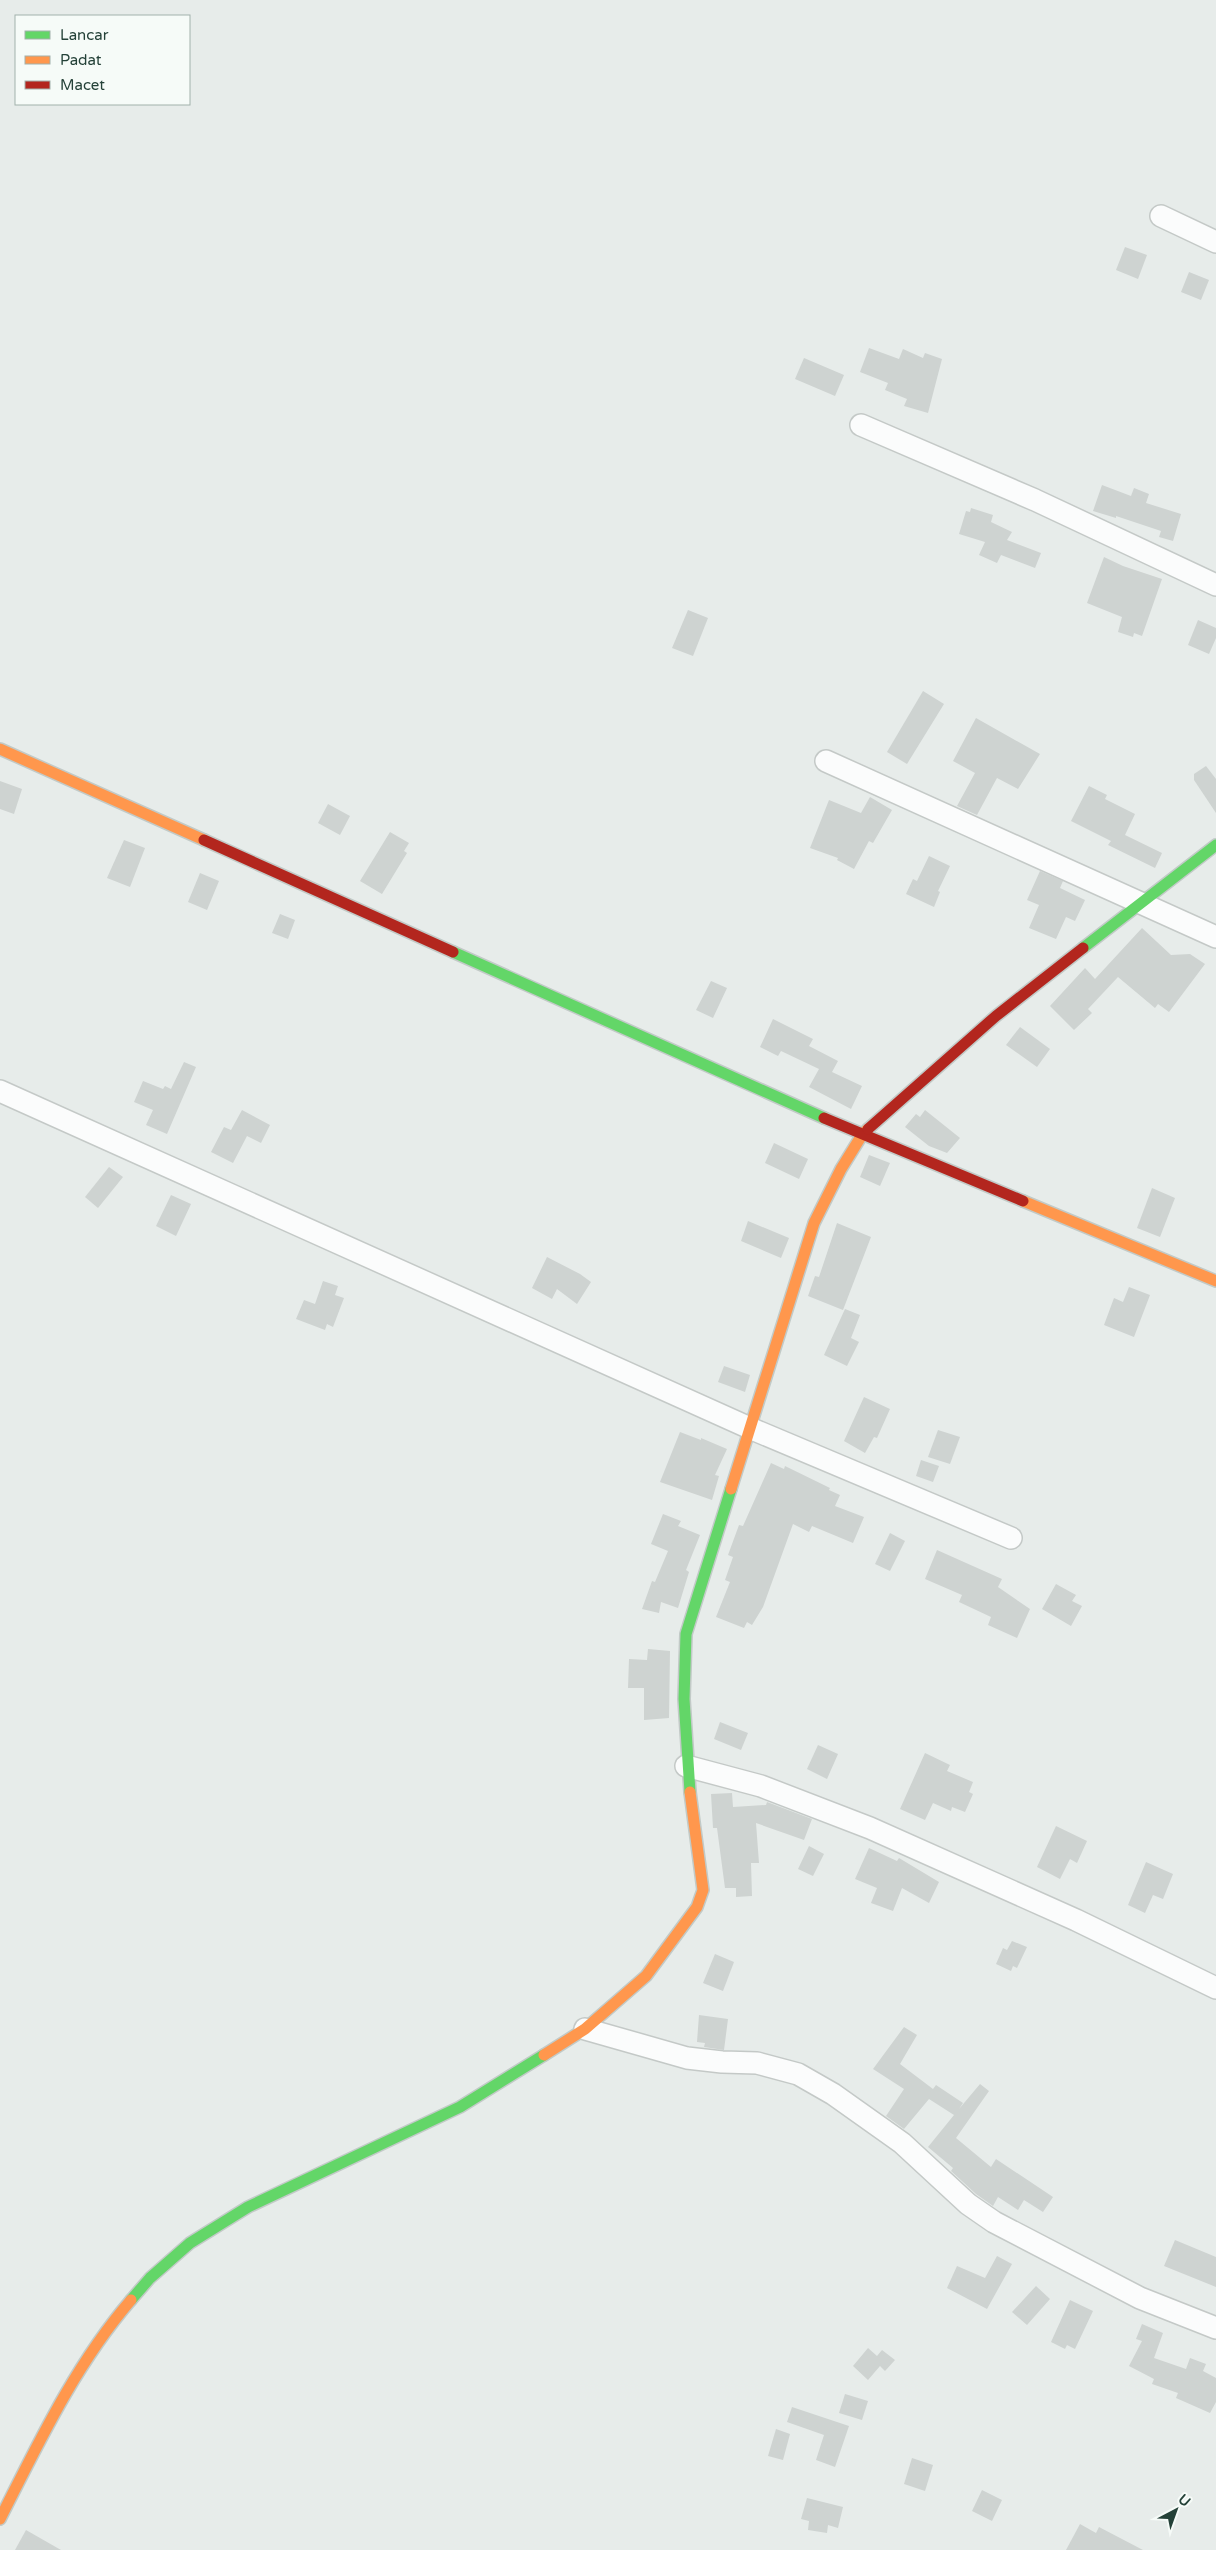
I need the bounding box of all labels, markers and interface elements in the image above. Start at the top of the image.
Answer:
legend [15,15,190,105]
text: Lancar [60,26,109,44]
text: Padat [60,51,102,69]
text: Macet [60,76,105,94]
north arrow [1151,2485,1201,2535]
text: U [1175,2491,1194,2510]

